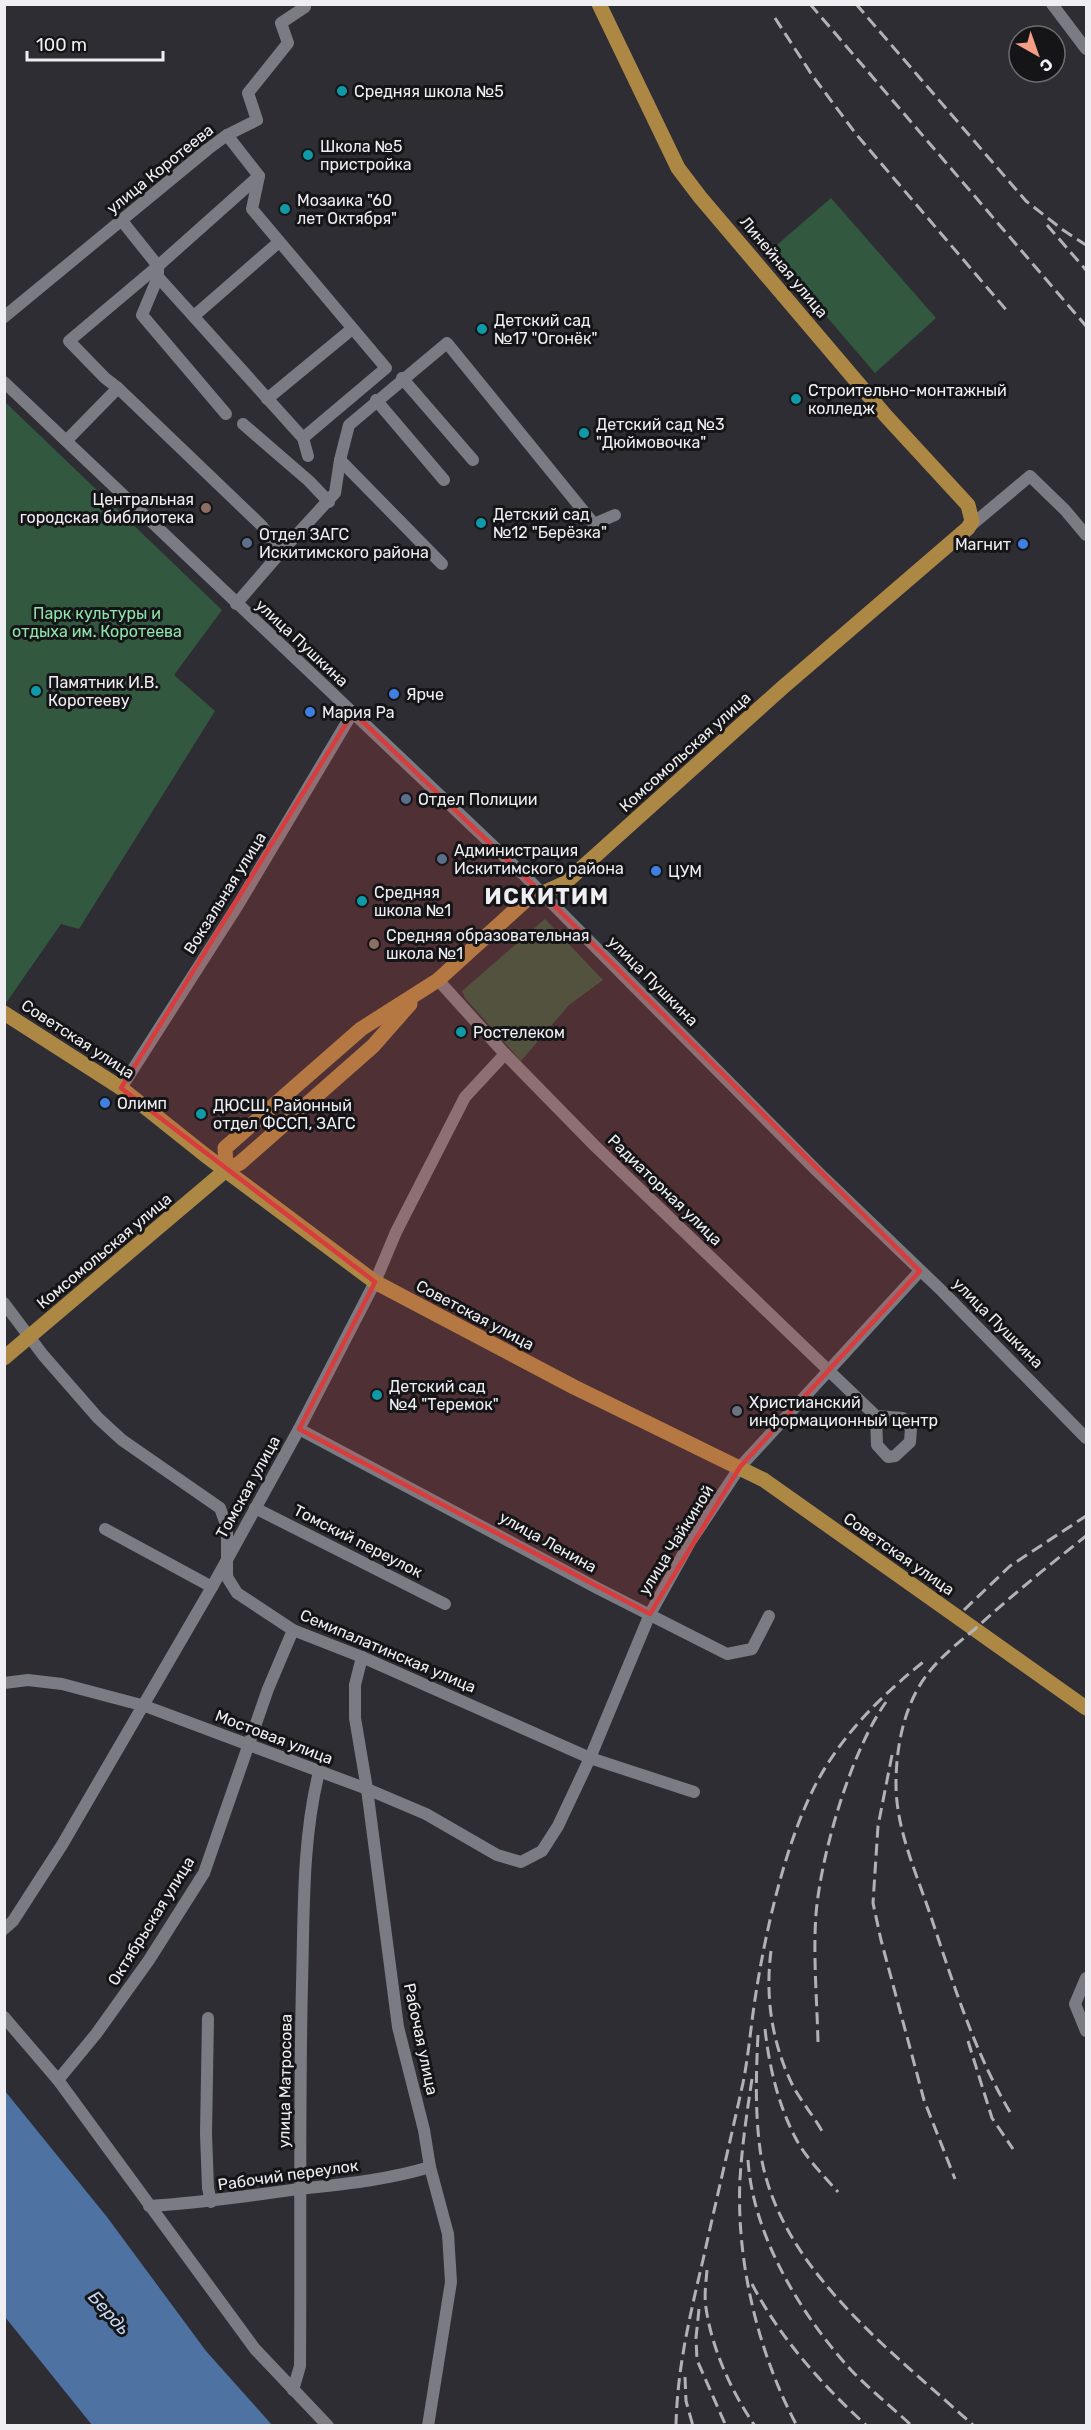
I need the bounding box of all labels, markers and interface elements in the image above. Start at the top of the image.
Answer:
scale bar [27,24,164,62]
north arrow [1007,24,1067,84]
text: 100 m [36,34,87,56]
text: С [1036,54,1057,76]
place label: Средняя школа №5 [354,82,504,101]
marker: Средняя школа №5 [335,84,349,98]
street label: улица Коротеева [103,120,217,218]
place label: Школа №5 пристройка [320,137,412,174]
marker: Школа №5 пристройка [301,148,315,162]
place label: Мозаика "60 лет Октября" [297,191,397,228]
marker: Мозаика "60 лет Октября" [278,202,292,216]
street label: Линейная улица [736,212,832,322]
place label: Детский сад №17 "Огонёк" [494,311,597,348]
marker: Детский сад №17 "Огонёк" [475,322,489,336]
place label: Строительно-монтажный колледж [808,381,1007,418]
marker: Строительно-монтажный колледж [789,392,803,406]
place label: Детский сад №3 "Дюймовочка" [596,415,725,452]
marker: Детский сад №3 "Дюймовочка" [577,426,591,440]
place label: Центральная городская библиотека [20,490,194,527]
marker: Центральная городская библиотека [199,501,213,515]
place label: Детский сад №12 "Берёзка" [493,505,607,542]
marker: Детский сад №12 "Берёзка" [474,516,488,530]
place label: Отдел ЗАГС Искитимского района [259,525,429,562]
place label: Магнит [955,535,1011,554]
marker: Отдел ЗАГС Искитимского района [240,536,254,550]
marker: Магнит [1016,537,1030,551]
street label: улица Пушкина [252,595,352,691]
park label: Парк культуры и отдыха им. Коротеева [12,604,182,641]
place label: Памятник И.В. Коротееву [48,673,158,710]
marker: Памятник И.В. Коротееву [29,684,43,698]
place label: Ярче [406,685,444,704]
marker: Ярче [387,687,401,701]
street label: Комсомольская улица [615,688,755,816]
place label: Мария Ра [322,703,395,722]
marker: Мария Ра [303,705,317,719]
place label: Отдел Полиции [418,790,538,809]
marker: Отдел Полиции [399,792,413,806]
street label: Вокзальная улица [180,829,270,957]
place label: Администрация Искитимского района [454,841,624,878]
marker: Администрация Искитимского района [435,852,449,866]
place label: ЦУМ [668,862,702,881]
marker: ЦУМ [649,864,663,878]
place label: Средняя школа №1 [374,883,451,920]
district label: ИСКИТИМ [485,883,609,910]
marker: Средняя школа №1 [355,894,369,908]
place label: Средняя образовательная школа №1 [386,926,590,963]
street label: улица Пушкина [604,932,702,1030]
marker: Средняя образовательная школа №1 [367,937,381,951]
street label: Советская улица [18,995,138,1083]
place label: Ростелеком [473,1023,565,1042]
marker: Ростелеком [454,1025,468,1039]
place label: Олимп [117,1094,167,1113]
marker: Олимп [98,1096,112,1110]
place label: ДЮСШ, Районный отдел ФССП, ЗАГС [213,1096,356,1133]
marker: ДЮСШ, Районный отдел ФССП, ЗАГС [194,1107,208,1121]
street label: Радиаторная улица [604,1131,726,1249]
street label: Комсомольская улица [33,1189,175,1313]
street label: улица Пушкина [949,1274,1047,1372]
street label: Советская улица [413,1276,537,1354]
place label: Детский сад №4 "Теремок" [389,1377,499,1414]
marker: Детский сад №4 "Теремок" [370,1388,384,1402]
place label: Христианский информационный центр [749,1393,938,1430]
marker: Христианский информационный центр [730,1404,744,1418]
street label: Томская улица [212,1432,284,1542]
street label: улица Чайкиной [635,1482,717,1598]
street label: Томский переулок [290,1500,426,1582]
street label: улица Ленина [496,1507,600,1577]
street label: Советская улица [840,1509,958,1599]
street label: Семипалатинская улица [297,1605,479,1697]
street label: Мостовая улица [212,1706,336,1768]
street label: Октябрьская улица [104,1853,198,1989]
street label: Рабочая улица [400,1981,442,2097]
street label: улица Матросова [274,2014,296,2148]
street label: Рабочий переулок [217,2156,360,2194]
water label: Бердь [83,2286,135,2340]

